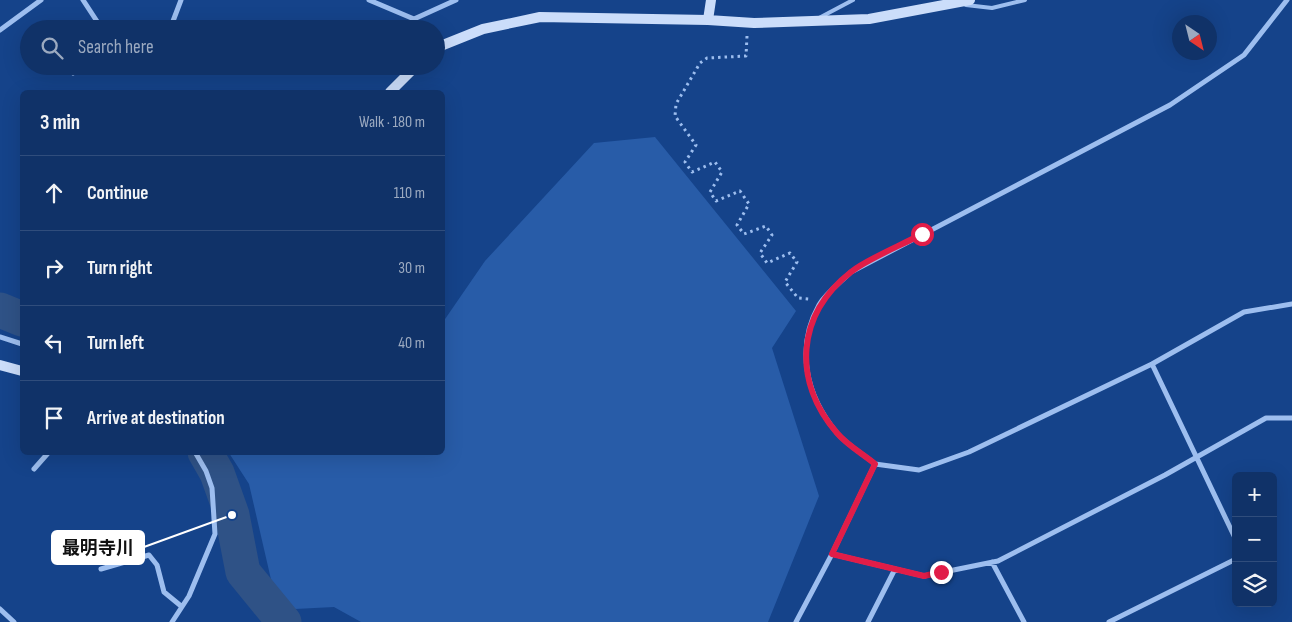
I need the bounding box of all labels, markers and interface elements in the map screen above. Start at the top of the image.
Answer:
north arrow [1172,15,1217,60]
search box [20,20,445,75]
icon: search [38,34,66,62]
text: Search here [78,36,154,59]
text: 3 min [40,110,80,135]
text: Walk · 180 m [359,113,425,132]
icon: ahead [40,179,68,207]
text: Continue [87,182,148,205]
text: 110 m [394,184,425,203]
route start [911,223,934,246]
icon: right [40,254,68,282]
text: Turn right [87,257,152,280]
text: 30 m [398,259,425,278]
icon: left [40,329,68,357]
text: Turn left [87,332,144,355]
text: 40 m [398,334,425,353]
icon: arrive [40,404,68,432]
text: Arrive at destination [87,407,225,430]
map controls [1232,472,1277,607]
button: + [1232,472,1277,517]
button: − [1232,517,1277,562]
callout: 最明寺川 [52,531,144,564]
text: 最明寺川 [62,538,134,559]
route end [930,561,953,584]
button: layers [1232,562,1277,607]

